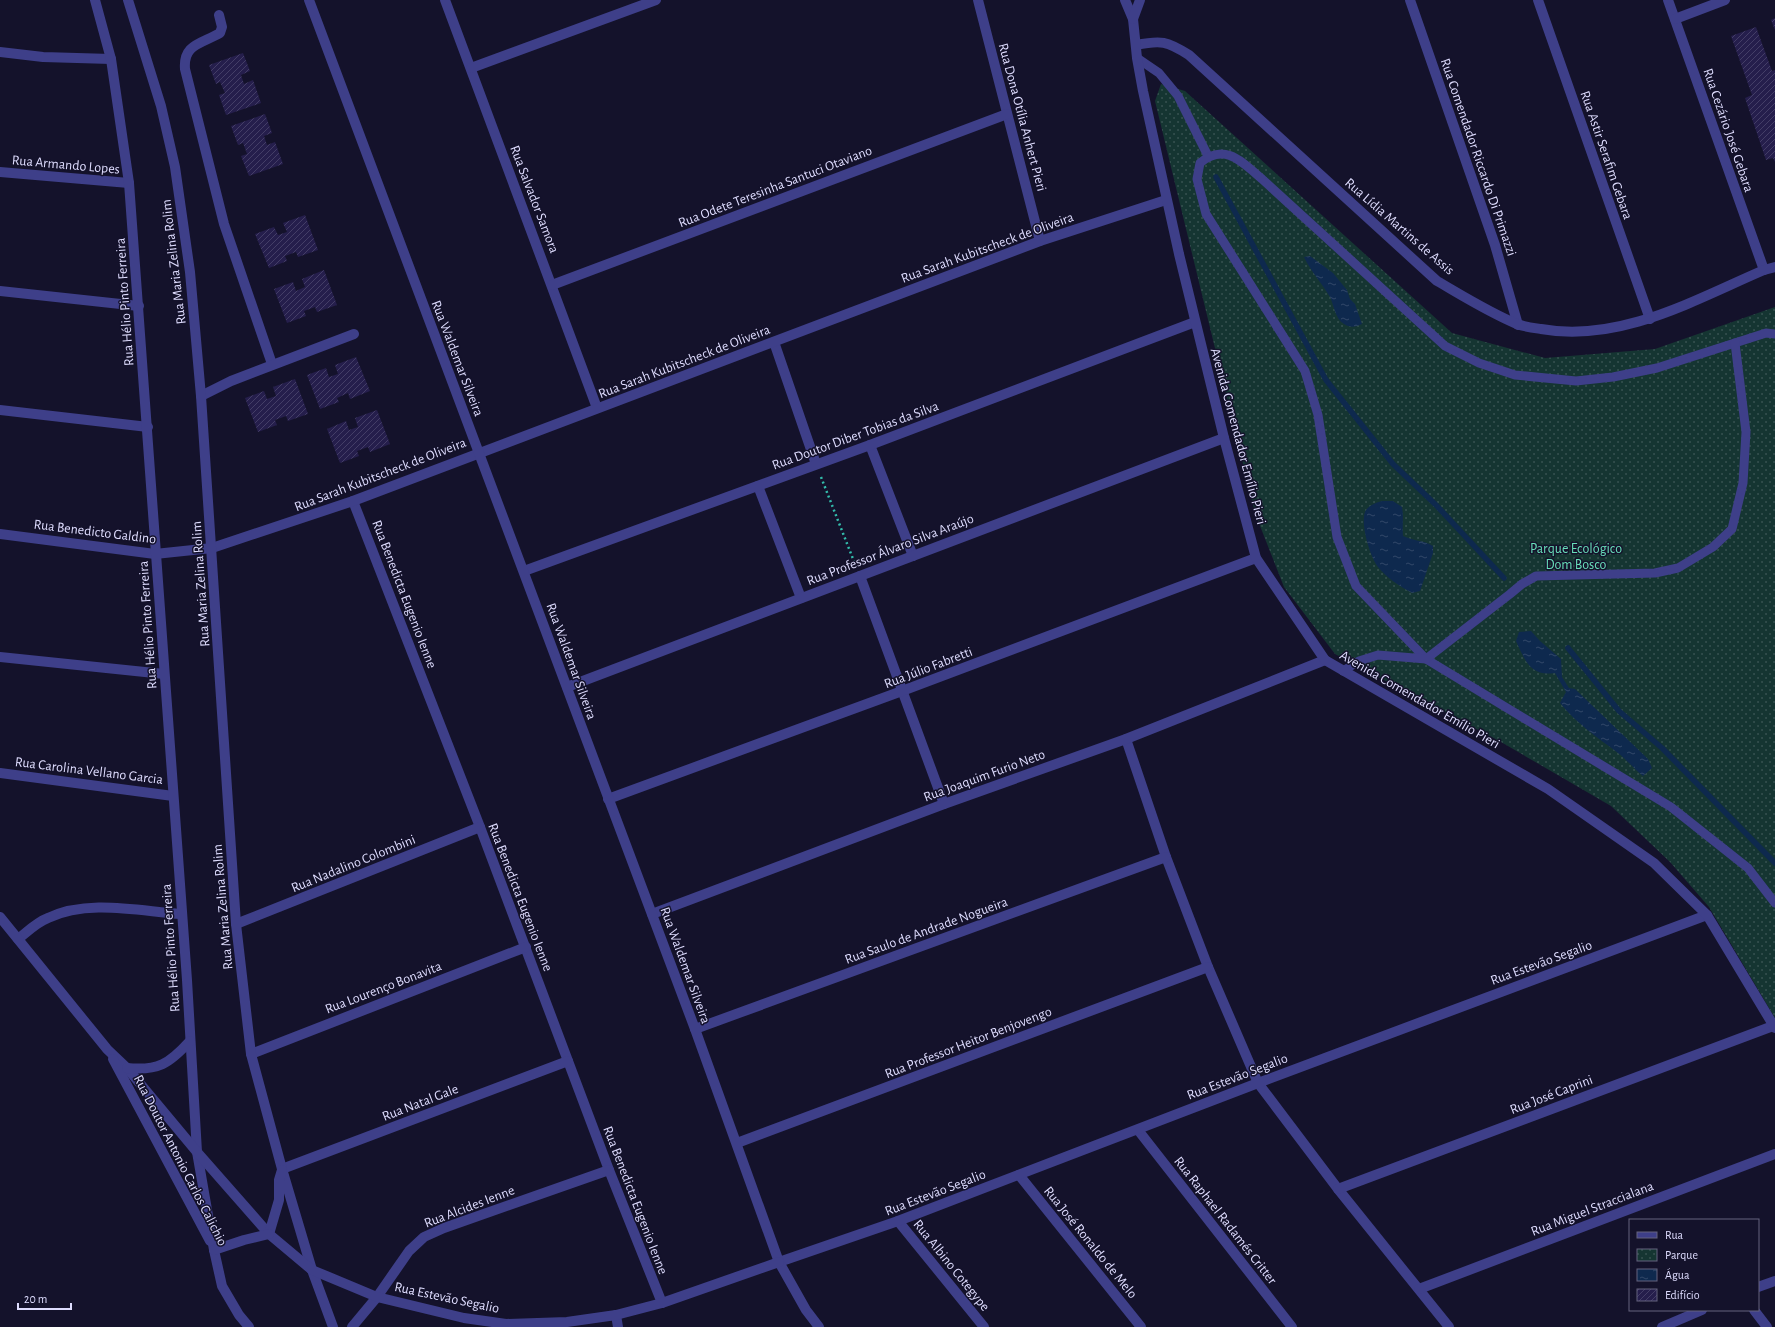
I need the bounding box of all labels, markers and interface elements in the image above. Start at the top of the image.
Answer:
street label: Rua Dona Otília Anhert Pieri [995,42,1049,193]
street label: Rua Comendador Riccardo Di Primazzi [1438,57,1519,258]
street label: Rua Cezário José Gebara [1700,67,1756,195]
street label: Rua Astir Serafim Gebara [1577,89,1635,222]
street label: Rua Odete Teresinha Santuci Otaviano [677,143,874,230]
street label: Rua Salvador Samora [507,144,561,256]
street label: Rua Armando Lopes [11,153,120,177]
street label: Rua Lídia Martins de Assis [1342,176,1457,278]
street label: Rua Maria Zelina Rolim [159,199,189,325]
street label: Rua Sarah Kubitscheck de Oliveira [899,210,1076,286]
street label: Rua Hélio Pinto Ferreira [114,237,136,366]
street label: Rua Waldemar Silveira [428,298,486,419]
street label: Rua Sarah Kubitscheck de Oliveira [597,322,773,401]
street label: Avenida Comendador Emílio Pieri [1208,347,1268,526]
street label: Rua Doutor Diber Tobias da Silva [770,399,941,473]
street label: Rua Sarah Kubitscheck de Oliveira [293,435,469,514]
street label: Rua Professor Álvaro Silva Araújo [804,509,976,588]
street label: Rua Benedicto Galdino [33,518,157,546]
street label: Rua Benedicta Eugenio Ienne [369,518,439,670]
street label: Rua Maria Zelina Rolim [190,521,212,647]
park label: Parque Ecológico Dom Bosco [1530,542,1622,572]
street label: Rua Hélio Pinto Ferreira [137,560,159,689]
street label: Rua Waldemar Silveira [543,601,599,722]
street label: Rua Júlio Fabretti [882,645,974,691]
street label: Avenida Comendador Emílio Pieri [1337,648,1502,751]
street label: Rua Joaquim Furio Neto [922,747,1047,804]
street label: Rua Carolina Vellano Garcia [14,755,164,787]
street label: Rua Benedicta Eugenio Ienne [485,821,555,973]
street label: Rua Nadalino Colombini [289,833,417,895]
street label: Rua Maria Zelina Rolim [211,844,235,970]
street label: Rua Hélio Pinto Ferreira [160,883,182,1012]
street label: Rua Saulo de Andrade Nogueira [843,895,1010,967]
street label: Rua Waldemar Silveira [657,905,713,1026]
street label: Rua Estevão Segalio [1489,938,1594,988]
street label: Rua Lourenço Bonavita [323,959,444,1017]
street label: Rua Professor Heitor Benjovengo [883,1005,1054,1081]
street label: Rua Estevão Segalio [1185,1051,1290,1103]
street label: Rua Doutor Antonio Carlos Calichio [131,1073,229,1248]
street label: Rua José Caprini [1508,1073,1595,1117]
street label: Rua Natal Gale [380,1082,460,1124]
street label: Rua Benedicta Eugenio Ienne [600,1124,670,1276]
street label: Rua Raphael Radamés Critter [1171,1154,1280,1287]
street label: Rua Estevão Segalio [883,1167,988,1219]
street label: Rua Miguel Straccialana [1529,1179,1656,1239]
street label: Rua Alcides Ienne [422,1183,517,1231]
street label: Rua José Ronaldo de Melo [1041,1184,1140,1301]
street label: Rua Albino Cotegype [910,1217,992,1314]
legend [1629,1219,1759,1311]
text: Rua [1665,1229,1684,1241]
text: Parque [1665,1249,1698,1261]
text: Água [1665,1268,1690,1281]
street label: Rua Estevão Segalio [393,1280,501,1316]
scale bar [18,1285,71,1311]
text: Edifício [1665,1289,1700,1301]
text: 20 m [24,1293,47,1305]

